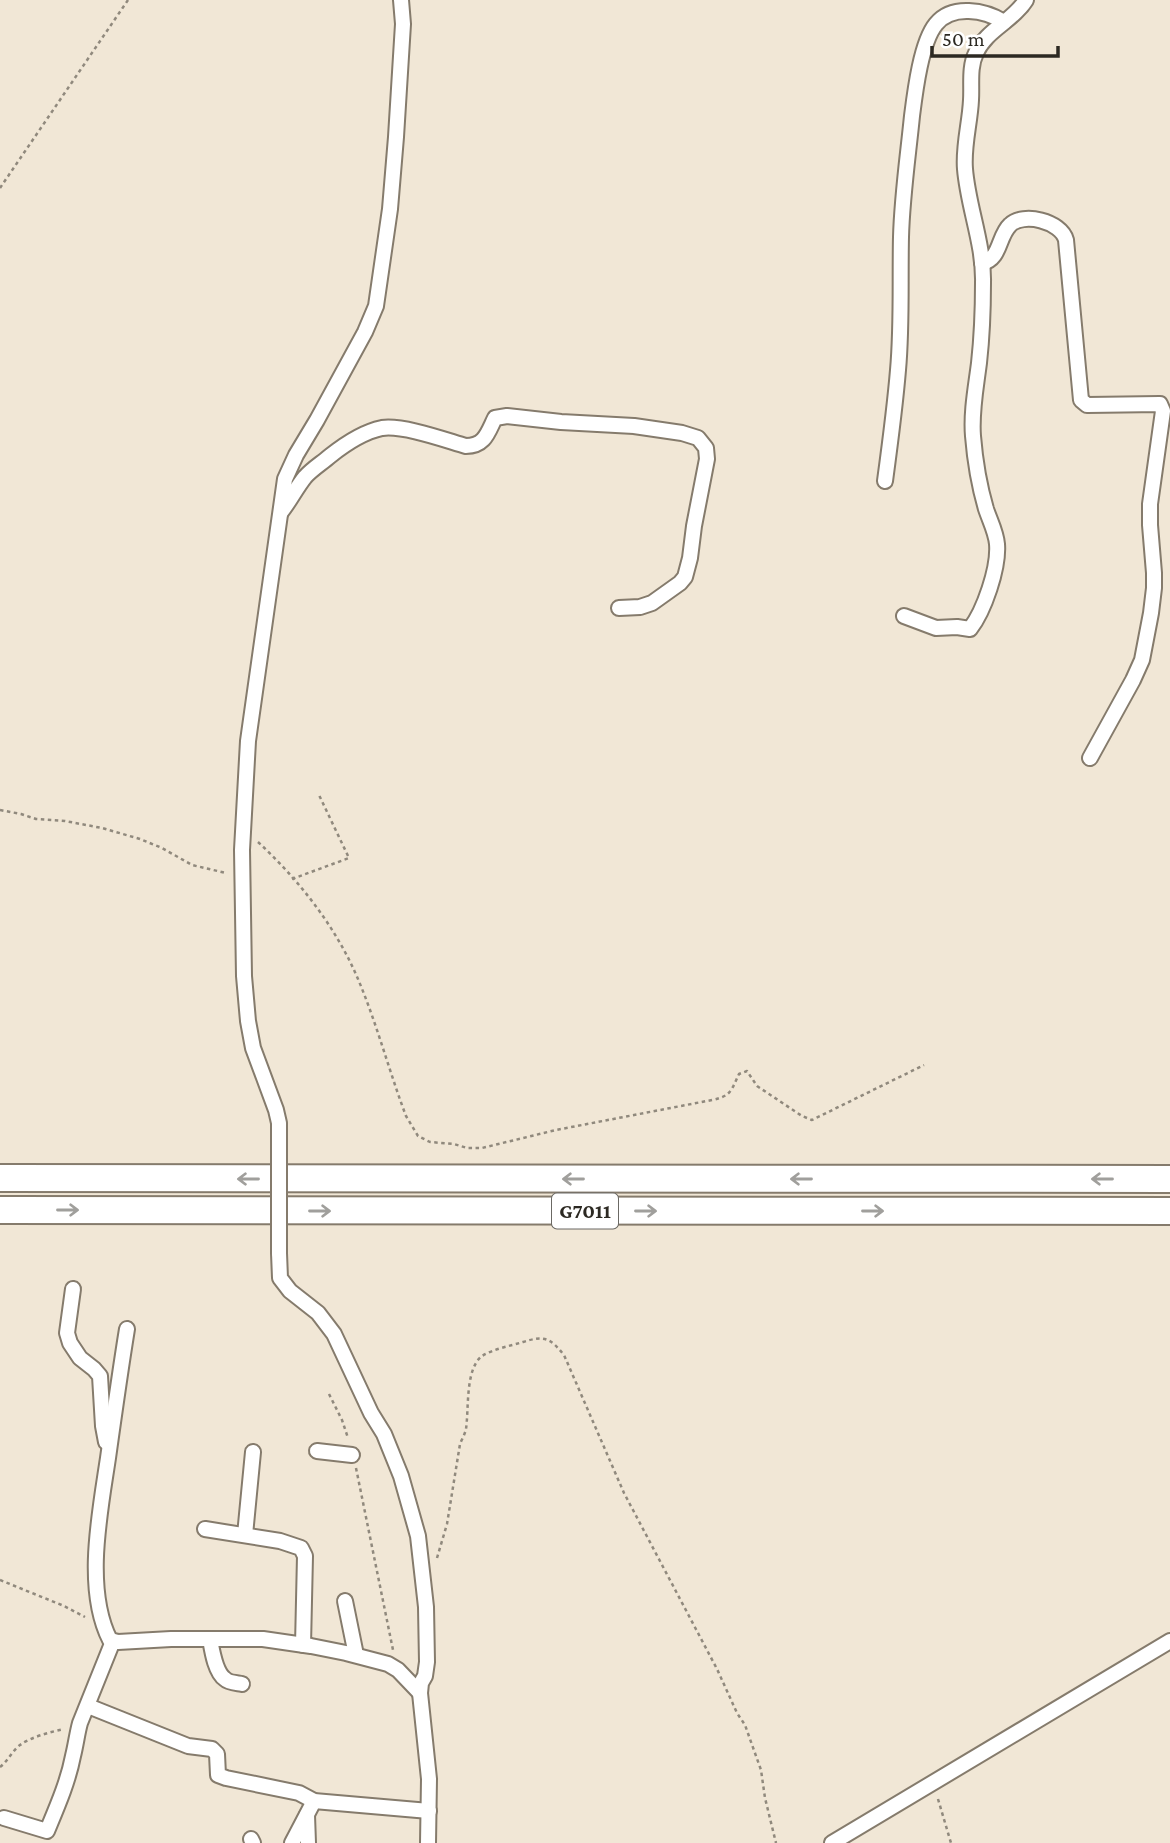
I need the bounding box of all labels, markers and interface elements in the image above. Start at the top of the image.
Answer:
scale bar [932,14,1058,58]
text: 50 m [942,27,985,51]
one-way arrow [237,1172,260,1186]
one-way arrow [562,1172,585,1186]
one-way arrow [790,1172,813,1186]
one-way arrow [1091,1172,1114,1186]
road number: G7011 [552,1194,618,1228]
one-way arrow [56,1203,79,1217]
one-way arrow [308,1204,331,1218]
one-way arrow [634,1204,657,1218]
one-way arrow [861,1204,884,1218]

